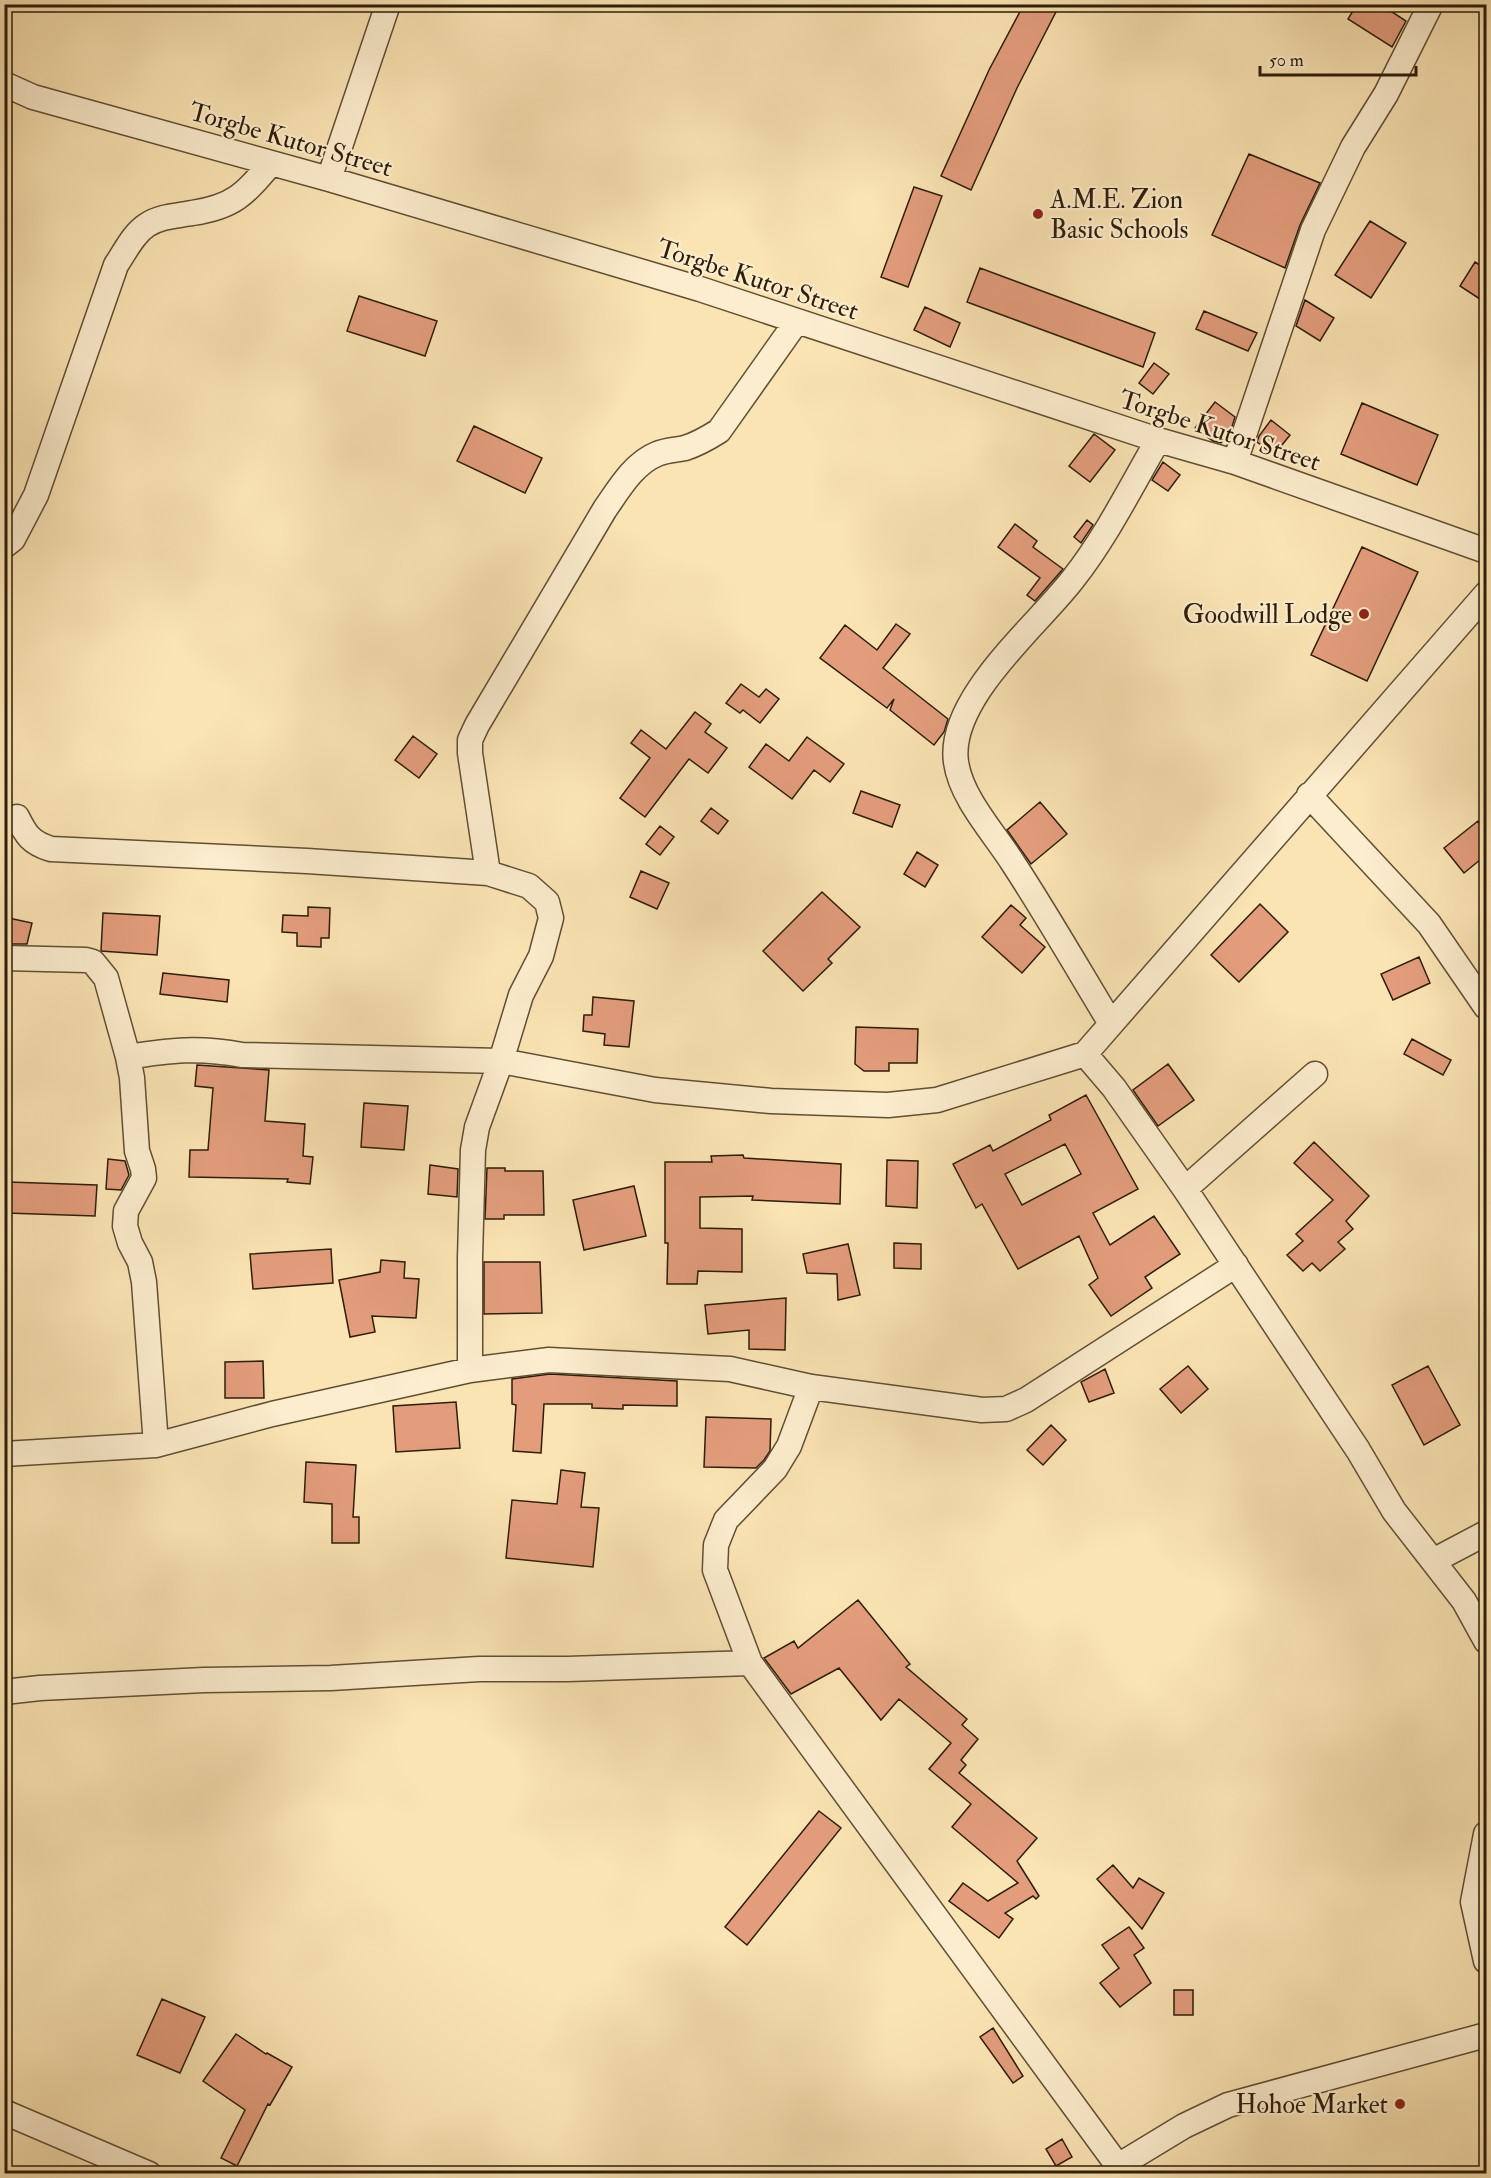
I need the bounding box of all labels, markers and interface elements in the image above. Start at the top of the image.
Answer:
scale bar [1260,39,1416,77]
text: 50 m [1269,49,1304,72]
street label: Torgbe Kutor Street [186,96,396,184]
place label: A.M.E. Zion Basic Schools [1049,184,1189,246]
marker: A.M.E. Zion Basic Schools [1031,207,1045,221]
street label: Torgbe Kutor Street [653,232,862,328]
street label: Torgbe Kutor Street [1115,383,1324,479]
place label: Goodwill Lodge [1183,599,1352,631]
marker: Goodwill Lodge [1357,607,1371,621]
place label: Hohoe Market [1236,2089,1388,2121]
marker: Hohoe Market [1393,2097,1407,2111]

